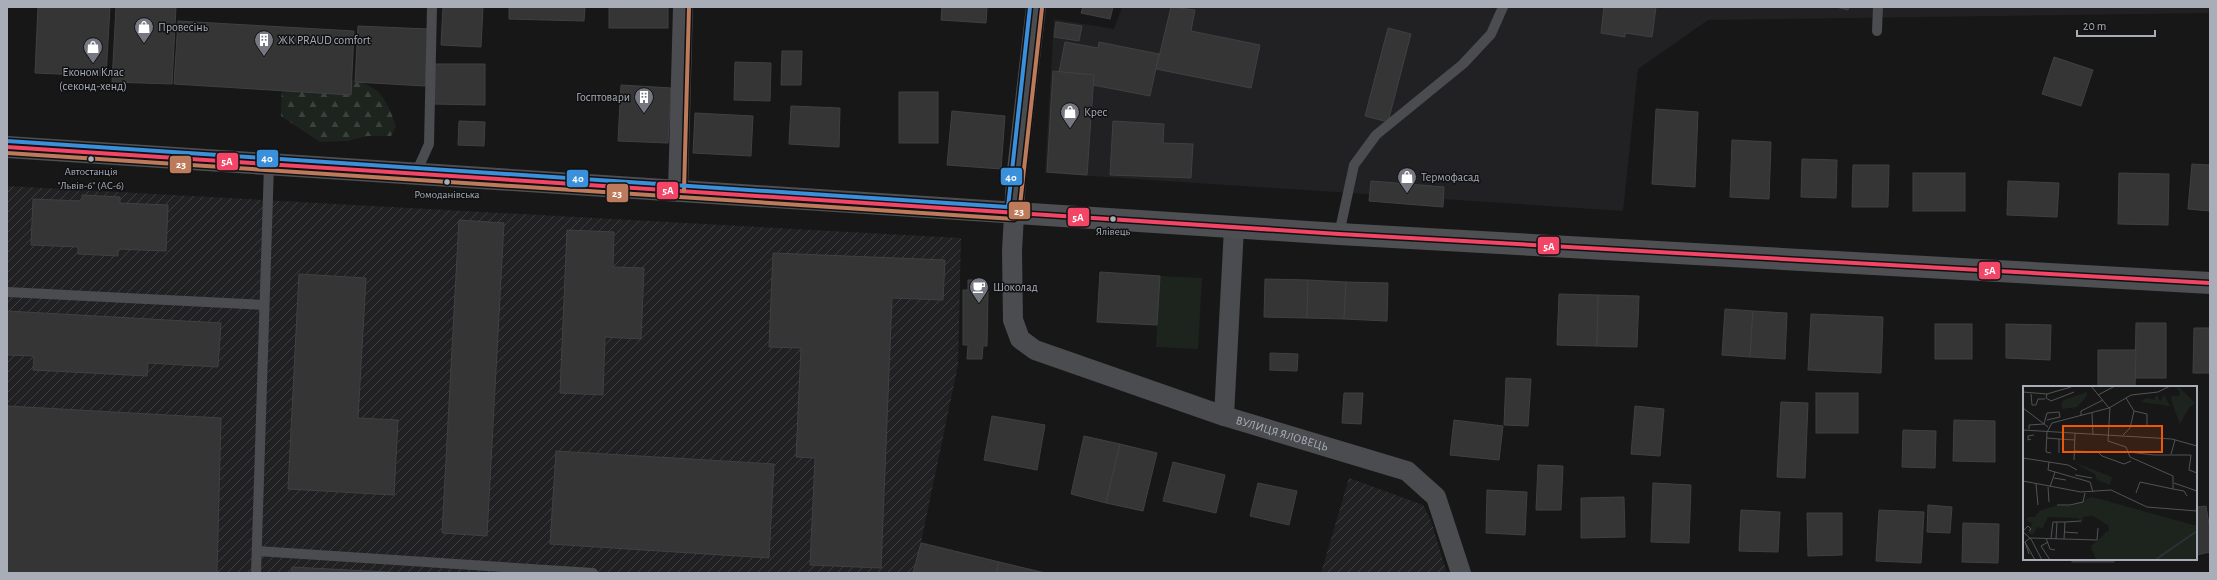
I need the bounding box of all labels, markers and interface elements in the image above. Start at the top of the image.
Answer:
scale bar [2077,12,2155,38]
shop icon: Провесінь [133,16,155,44]
text: 20 m [2083,20,2106,32]
place label: Провесінь [158,21,208,33]
building icon: ЖК PRAUD comfort [253,29,275,57]
place label: ЖК PRAUD comfort [278,34,371,46]
shop icon: Економ Клас (секонд-хенд) [82,36,104,64]
place label: Економ Клас (секонд-хенд) [59,66,127,92]
building icon: Госптовари [633,86,655,114]
place label: Госптовари [576,91,630,103]
shop icon: Крес [1059,101,1081,129]
place label: Крес [1084,106,1107,118]
line badge: 40 [256,149,279,168]
line badge: 5А [216,152,239,171]
text: 40 [261,153,273,164]
marker: Автостанція "Львів-6" (АС-6) [86,154,96,164]
line badge: 23 [169,155,192,174]
text: 5А [221,156,233,167]
text: 23 [176,159,186,170]
place label: Автостанція "Львів-6" (АС-6) [58,166,124,191]
shop icon: Термофасад [1396,166,1418,194]
line badge: 40 [1000,167,1023,186]
line badge: 40 [566,169,589,188]
place label: Термофасад [1421,171,1480,183]
text: 40 [1005,172,1017,183]
text: 40 [572,173,584,184]
marker: Ромоданівська [442,177,452,187]
line badge: 5А [656,181,679,200]
line badge: 23 [606,183,629,203]
text: 5А [662,185,674,196]
text: 23 [612,188,622,199]
place label: Ромоданівська [414,189,480,200]
line badge: 23 [1008,201,1031,220]
text: 23 [1014,206,1024,217]
line badge: 5А [1067,207,1090,227]
text: 5А [1072,212,1084,223]
marker: Ялівець [1108,214,1118,224]
place label: Ялівець [1096,226,1131,237]
line badge: 5А [1537,236,1560,255]
text: 5А [1543,241,1555,252]
line badge: 5А [1978,261,2001,280]
text: 5А [1984,265,1996,276]
cafe icon: Шоколад [968,276,990,304]
place label: Шоколад [993,281,1038,293]
inset map [2023,386,2197,560]
street label: ВУЛИЦЯ ЯЛОВЕЦЬ [1234,414,1330,453]

